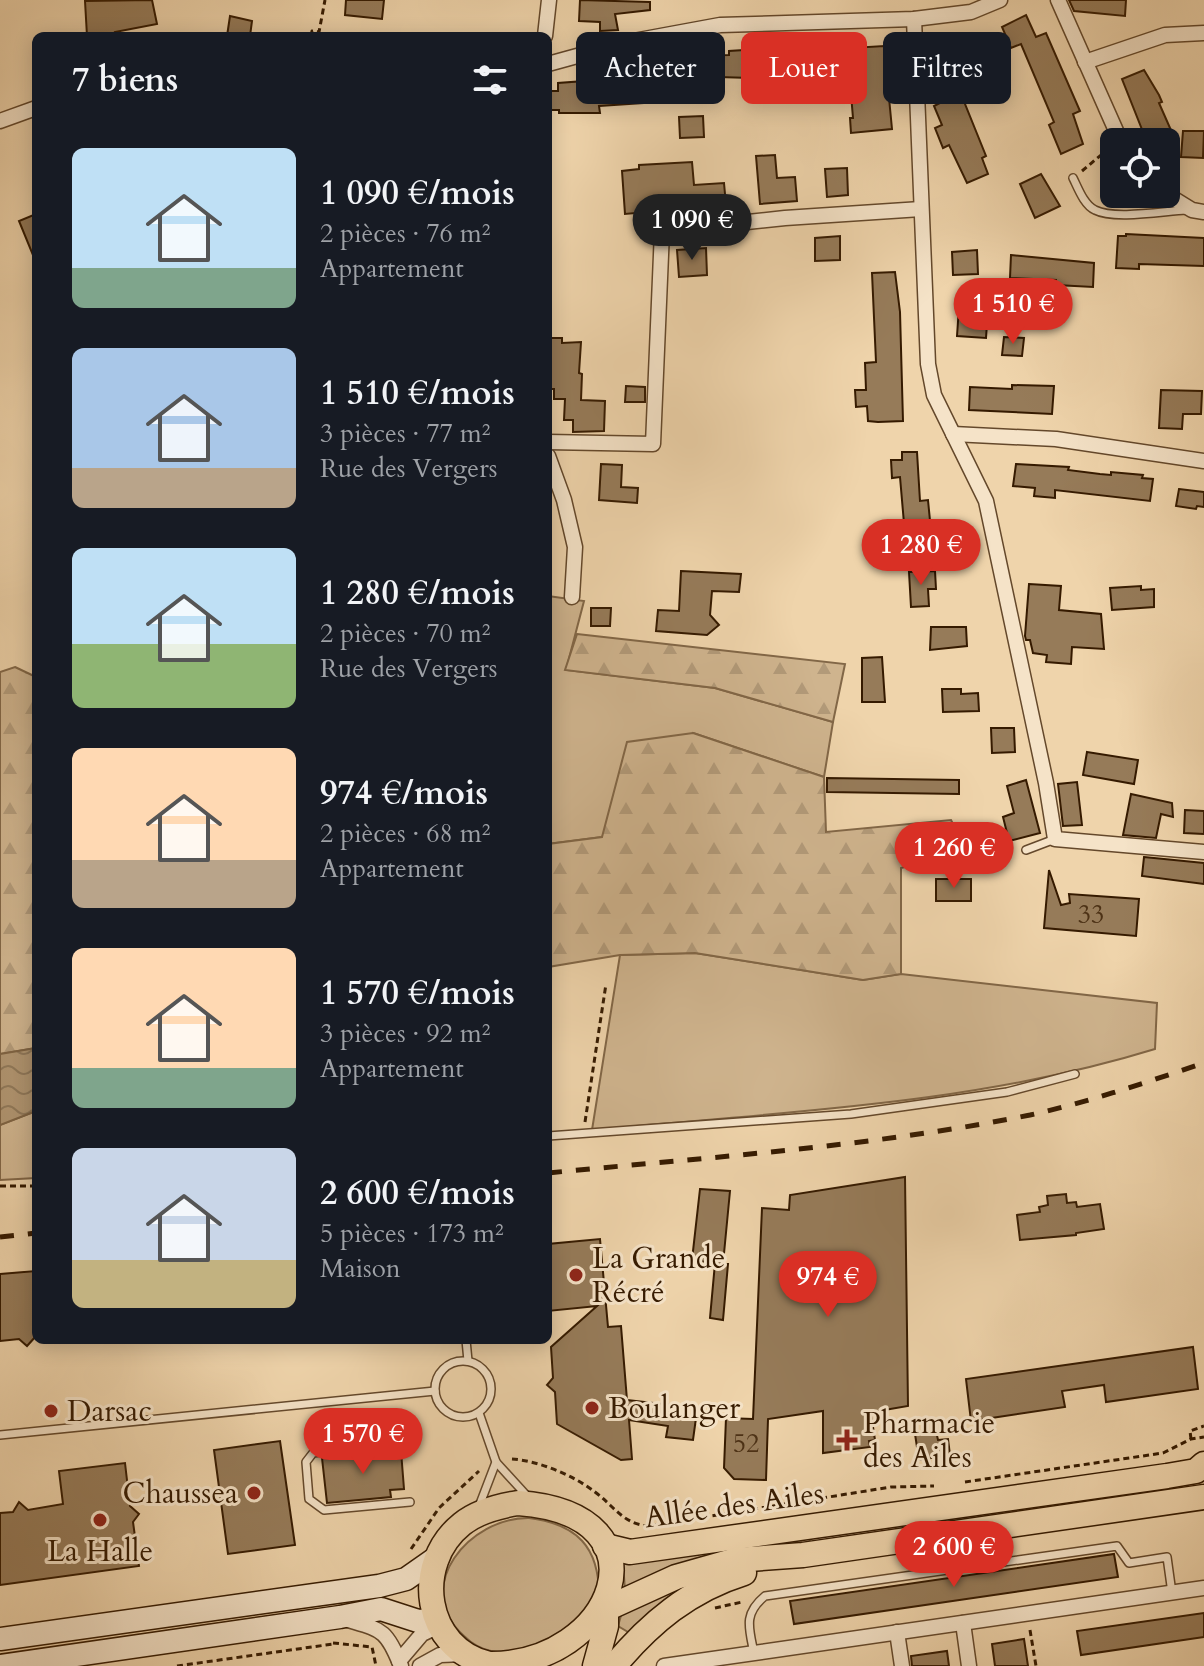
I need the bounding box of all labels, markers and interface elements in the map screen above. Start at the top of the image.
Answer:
chip: Acheter [576,32,725,104]
chip: Louer [741,32,867,104]
chip: Filtres [883,32,1011,104]
text: 7 biens [72,57,178,103]
icon: filters [468,58,512,102]
map controls [1100,128,1180,208]
button: locate [1100,128,1180,208]
text: 1 090 €/mois [320,170,515,216]
icon: home [136,180,232,276]
pin: 1 090 € [618,194,766,262]
text: 1 090 € [651,202,733,237]
text: 2 pièces · 76 m² [320,216,491,251]
text: Appartement [320,251,464,286]
pin: 1 510 € [939,278,1087,346]
text: 1 510 € [972,286,1054,321]
text: 1 510 €/mois [320,370,515,416]
icon: home [136,380,232,476]
text: 3 pièces · 77 m² [320,416,491,451]
text: Rue des Vergers [320,451,497,486]
pin: 1 280 € [847,519,995,587]
text: 1 280 € [880,527,962,562]
text: 1 280 €/mois [320,570,515,616]
icon: home [136,580,232,676]
text: 2 pièces · 70 m² [320,616,491,651]
text: Rue des Vergers [320,651,497,686]
text: 974 €/mois [320,770,488,816]
icon: home [136,780,232,876]
text: 2 pièces · 68 m² [320,816,491,851]
pin: 1 260 € [880,822,1028,890]
text: 1 260 € [913,830,995,865]
text: Appartement [320,851,464,886]
house number: 33 [1078,897,1104,932]
text: 1 570 €/mois [320,970,515,1016]
icon: home [136,980,232,1076]
text: 3 pièces · 92 m² [320,1016,491,1051]
text: Appartement [320,1051,464,1086]
text: 2 600 €/mois [320,1170,515,1216]
icon: home [136,1180,232,1276]
text: 5 pièces · 173 m² [320,1216,504,1251]
place label: La Grande Récré [592,1238,725,1313]
text: Maison [320,1251,401,1286]
pin: 974 € [772,1251,884,1319]
text: 974 € [797,1259,859,1294]
marker: La Grande Récré [567,1266,585,1284]
place label: Boulanger [608,1388,740,1429]
place label: Darsac [67,1391,152,1432]
marker: Boulanger [583,1399,601,1417]
marker: Darsac [42,1402,60,1420]
place label: Pharmacie des Ailes [863,1403,995,1478]
pin: 1 570 € [289,1408,437,1476]
text: 1 570 € [322,1416,404,1451]
house number: 52 [733,1426,759,1461]
marker: Pharmacie des Ailes [838,1431,856,1449]
place label: Chaussea [123,1473,238,1514]
street label: Allée des Ailes [642,1473,826,1538]
marker: Chaussea [245,1484,263,1502]
marker: La Halle [91,1511,109,1529]
pin: 2 600 € [880,1521,1028,1589]
text: 2 600 € [913,1529,995,1564]
place label: La Halle [47,1531,153,1572]

